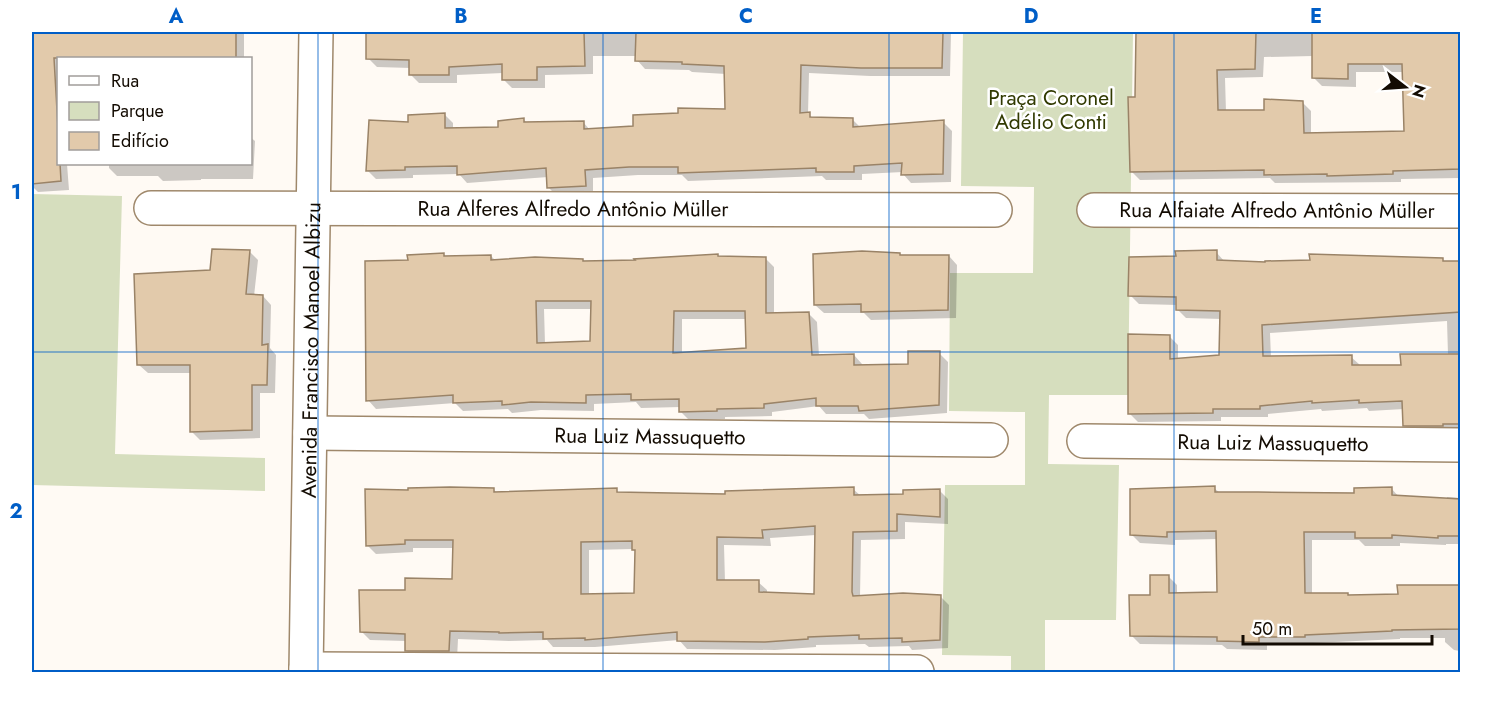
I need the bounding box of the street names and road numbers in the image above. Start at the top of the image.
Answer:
street label: Rua Alferes Alfredo Antônio Müller [417,194,729,224]
street label: Rua Alfaiate Alfredo Antônio Müller [1119,195,1436,226]
street label: Avenida Francisco Manoel Albizu [294,202,328,498]
street label: Rua Luiz Massuquetto [554,421,746,452]
street label: Rua Luiz Massuquetto [1177,427,1369,459]

